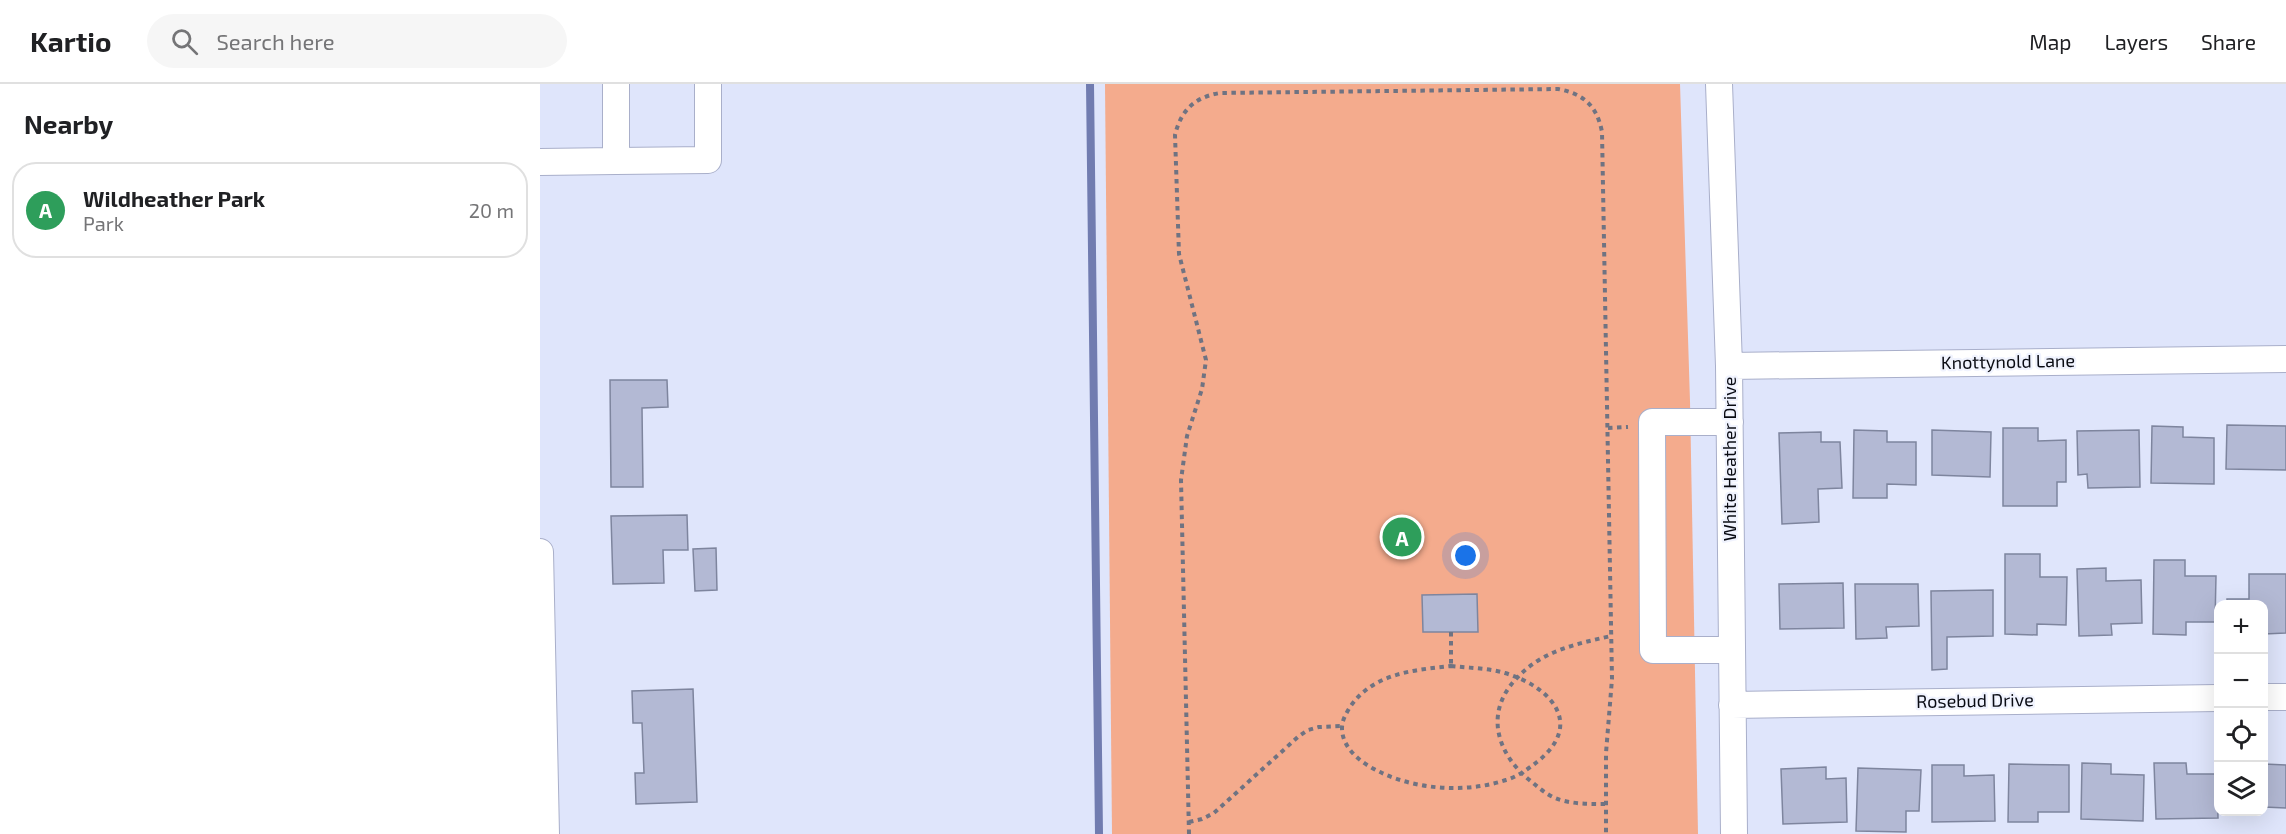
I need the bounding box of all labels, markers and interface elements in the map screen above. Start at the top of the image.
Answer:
search box [147,14,567,68]
text: Kartio [30,24,111,58]
icon: search [168,25,201,58]
text: Search here [216,28,335,54]
text: Map [2029,29,2071,54]
text: Layers [2104,29,2168,54]
text: Share [2201,29,2256,54]
text: Nearby [24,108,113,139]
text: Wildheather Park [83,185,265,211]
text: A [39,198,52,222]
text: 20 m [469,198,514,222]
text: Park [83,211,124,235]
street label: Knottynold Lane [1941,349,2075,373]
street label: White Heather Drive [1718,377,1740,541]
pin: A [1382,514,1422,560]
your location [1451,541,1480,570]
map controls [2214,600,2268,816]
button: + [2214,600,2268,654]
button: − [2214,654,2268,708]
street label: Rosebud Drive [1916,688,2034,712]
button: locate [2214,708,2268,762]
button: layers [2214,762,2268,816]

